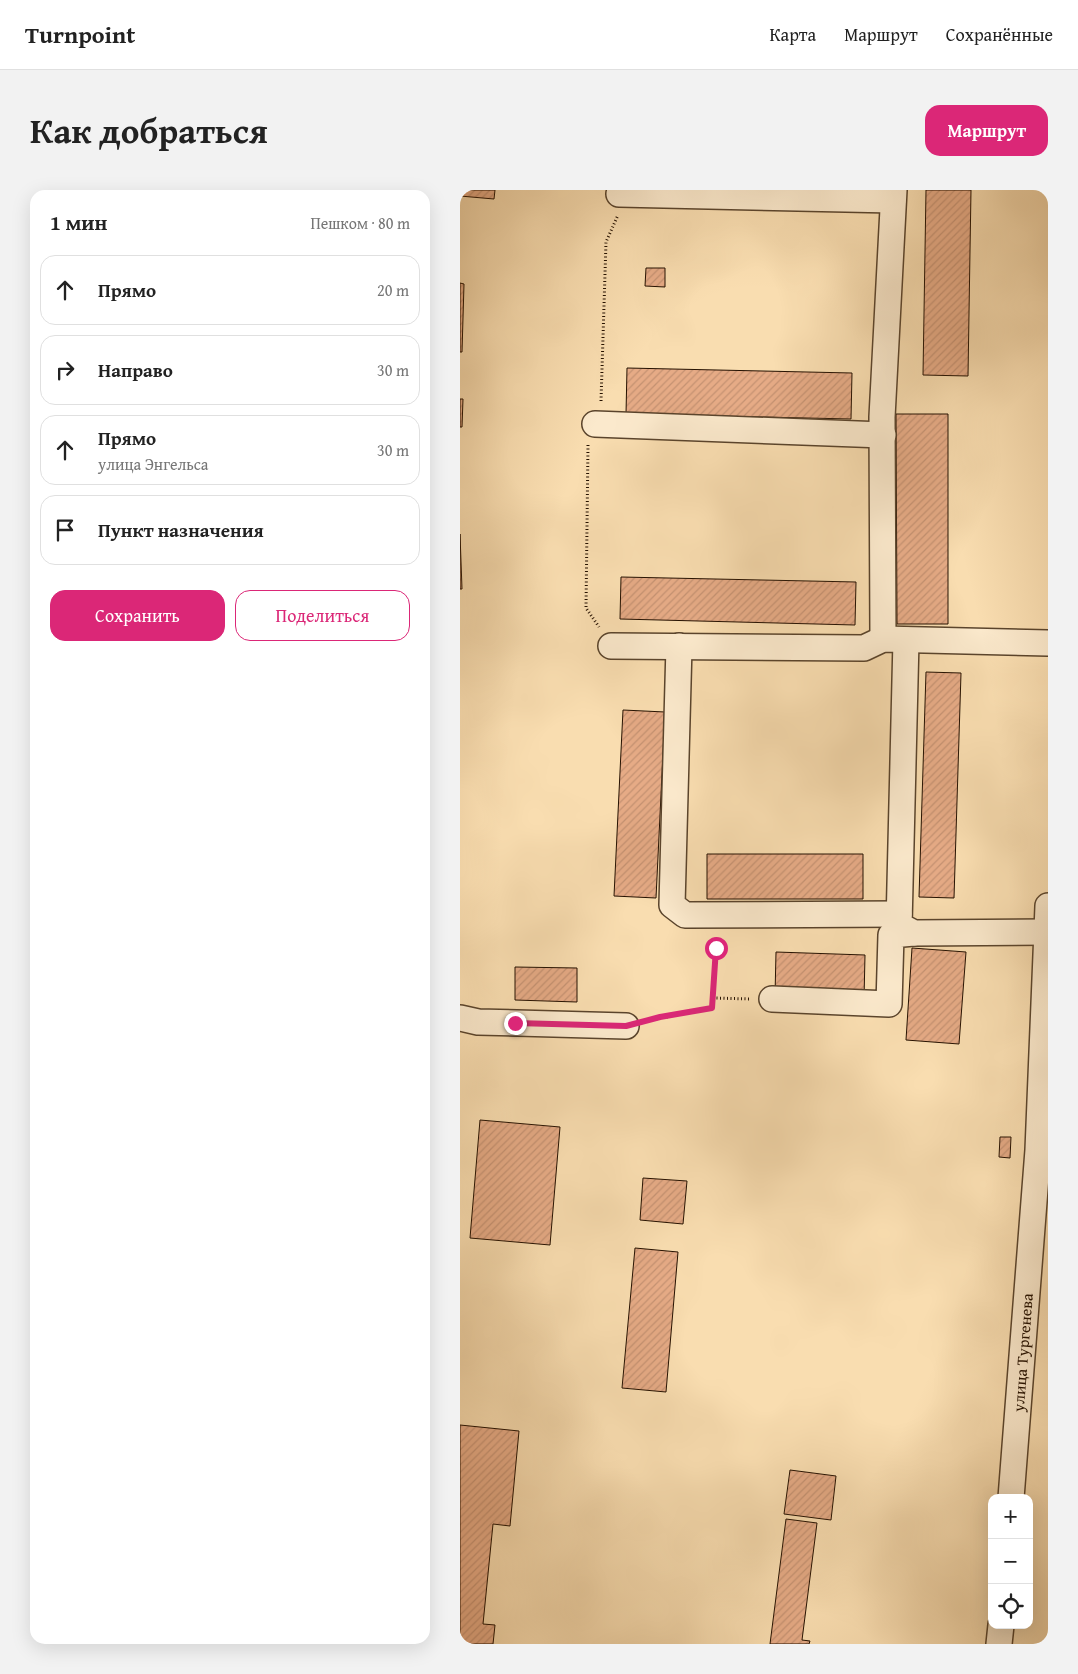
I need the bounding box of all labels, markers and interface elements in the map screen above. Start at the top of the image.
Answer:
text: Turnpoint [25,17,135,52]
text: Карта [770,21,816,48]
text: Маршрут [844,21,918,48]
text: Сохранённые [946,21,1053,48]
text: Как добраться [30,105,268,156]
button: Маршрут [925,105,1048,156]
text: 1 мин [50,207,107,238]
text: Пешком · 80 m [310,211,410,235]
icon: ahead [51,276,79,304]
text: Прямо [98,276,156,304]
text: 20 m [377,278,409,302]
icon: right [51,356,79,384]
text: Направо [98,356,173,384]
text: 30 m [377,358,409,382]
text: Прямо [98,424,156,452]
icon: ahead [51,436,79,464]
text: 30 m [377,438,409,462]
text: улица Энгельса [98,452,208,476]
icon: arrive [51,516,79,544]
text: Пункт назначения [98,516,264,544]
button: Сохранить [50,590,225,641]
button: Поделиться [235,590,410,641]
route start [705,937,728,960]
route end [504,1012,527,1035]
street label: улица Тургенева [1006,1292,1039,1414]
map controls [988,1494,1033,1629]
button: + [988,1494,1033,1539]
button: − [988,1539,1033,1584]
button: locate [988,1584,1033,1629]

